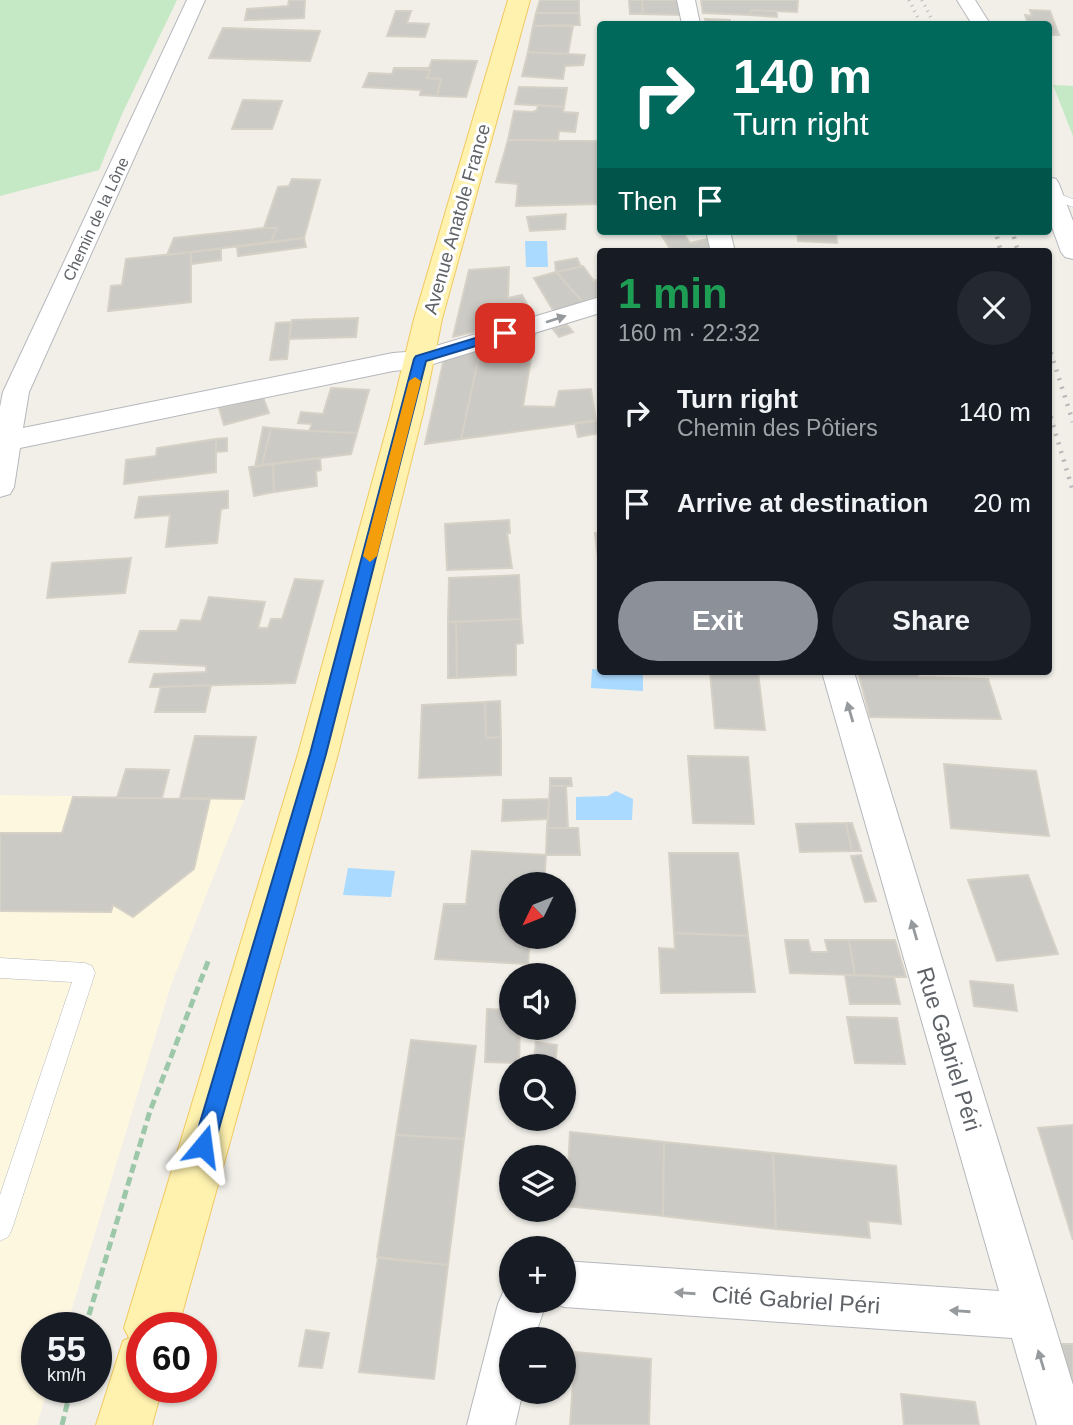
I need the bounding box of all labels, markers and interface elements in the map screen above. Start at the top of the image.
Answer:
icon: right [618,49,709,140]
text: 140 m [733,49,872,103]
text: Turn right [733,106,869,142]
street label: Avenue Anatole France [420,121,494,317]
street label: Chemin de la Lône [60,154,132,283]
icon: arrive [691,182,729,220]
text: Then [618,186,677,216]
text: 1 min [618,270,728,317]
button: close [957,271,1031,345]
pin [475,303,535,363]
one-way arrow [546,313,567,324]
icon: arrive [486,314,524,352]
text: 160 m · 22:32 [618,320,760,346]
text: Turn right [677,384,798,414]
icon: right [618,394,656,432]
text: 140 m [959,397,1031,427]
text: Chemin des Pôtiers [677,415,878,441]
icon: arrive [618,485,656,523]
text: Arrive at destination [677,488,928,518]
text: 20 m [973,488,1031,518]
button: Exit [618,581,818,661]
button: Share [832,581,1031,661]
one-way arrow [844,701,855,723]
north arrow [499,872,576,948]
map controls [499,872,576,1404]
one-way arrow [908,919,919,941]
button: sound [499,963,576,1040]
street label: Rue Gabriel Péri [912,964,986,1134]
button: search [499,1054,576,1131]
position arrow [166,1109,240,1183]
button: layers [499,1145,576,1222]
button: + [499,1236,576,1313]
street label: Cité Gabriel Péri [711,1281,881,1319]
one-way arrow [673,1287,695,1298]
one-way arrow [949,1306,971,1317]
speed limit sign: 60 [126,1312,217,1403]
button: − [499,1327,576,1404]
text: 55 [47,1329,86,1368]
one-way arrow [1036,1349,1046,1370]
text: km/h [47,1365,86,1385]

